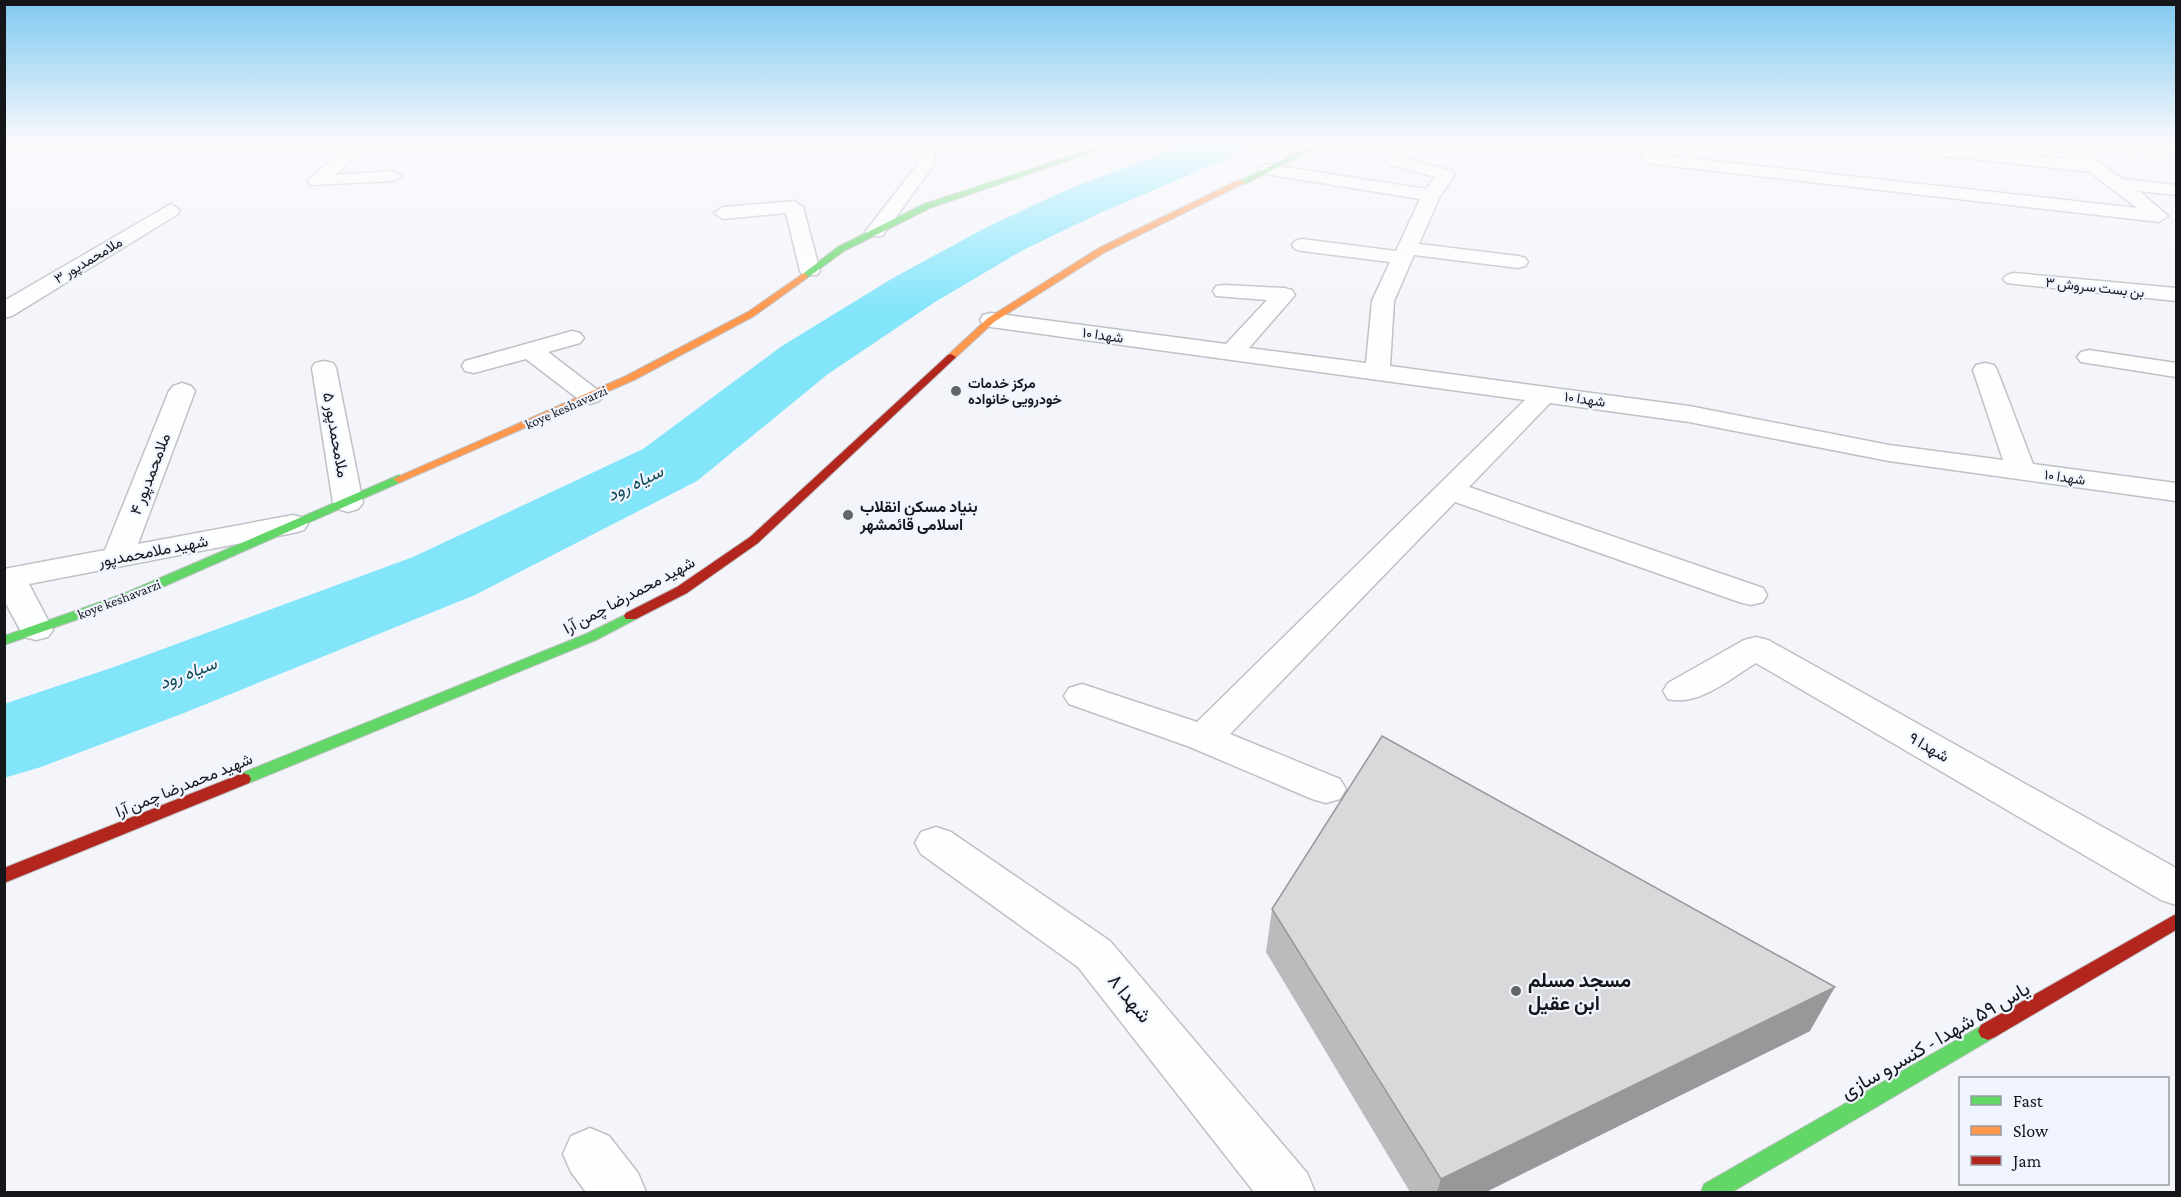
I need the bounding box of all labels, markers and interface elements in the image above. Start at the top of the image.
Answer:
street label: ملامحمدپور ۳ [51,233,126,288]
street label: بن بست سروش ۳ [2045,274,2145,301]
street label: شهدا ۱۰ [1081,324,1125,347]
place label: مرکز خدمات خودرویی خانواده [968,375,1062,408]
street label: koye keshavarzi [522,382,610,432]
marker: مرکز خدمات خودرویی خانواده [949,384,963,398]
street label: شهدا ۱۰ [1563,388,1607,411]
street label: ملامحمدپور ۵ [317,391,352,479]
street label: ملامحمدپور ۴ [127,431,176,518]
water label: سیاه رود [604,461,667,506]
street label: شهدا ۱۰ [2043,466,2087,489]
place label: بنیاد مسکن انقلاب اسلامی قائمشهر [859,498,978,535]
marker: بنیاد مسکن انقلاب اسلامی قائمشهر [841,508,855,522]
street label: شهید ملامحمدپور [96,532,210,573]
street label: شهید محمدرضا چمن آرا [561,553,699,639]
street label: koye keshavarzi [75,576,163,622]
water label: سیاه رود [157,653,221,694]
street label: شهدا ۹ [1905,729,1952,767]
street label: شهید محمدرضا چمن آرا [113,750,256,823]
street label: شهدا ۸ [1102,969,1156,1028]
place label: مسجد مسلم ابن عقیل [1528,969,1631,1015]
street label: یاس ۵۹ شهدا - کنسرو سازی [1837,977,2034,1105]
marker: مسجد مسلم ابن عقیل [1509,984,1523,998]
legend [1959,1077,2169,1185]
text: Fast [2013,1091,2044,1111]
text: Slow [2013,1121,2049,1141]
text: Jam [2011,1151,2042,1171]

